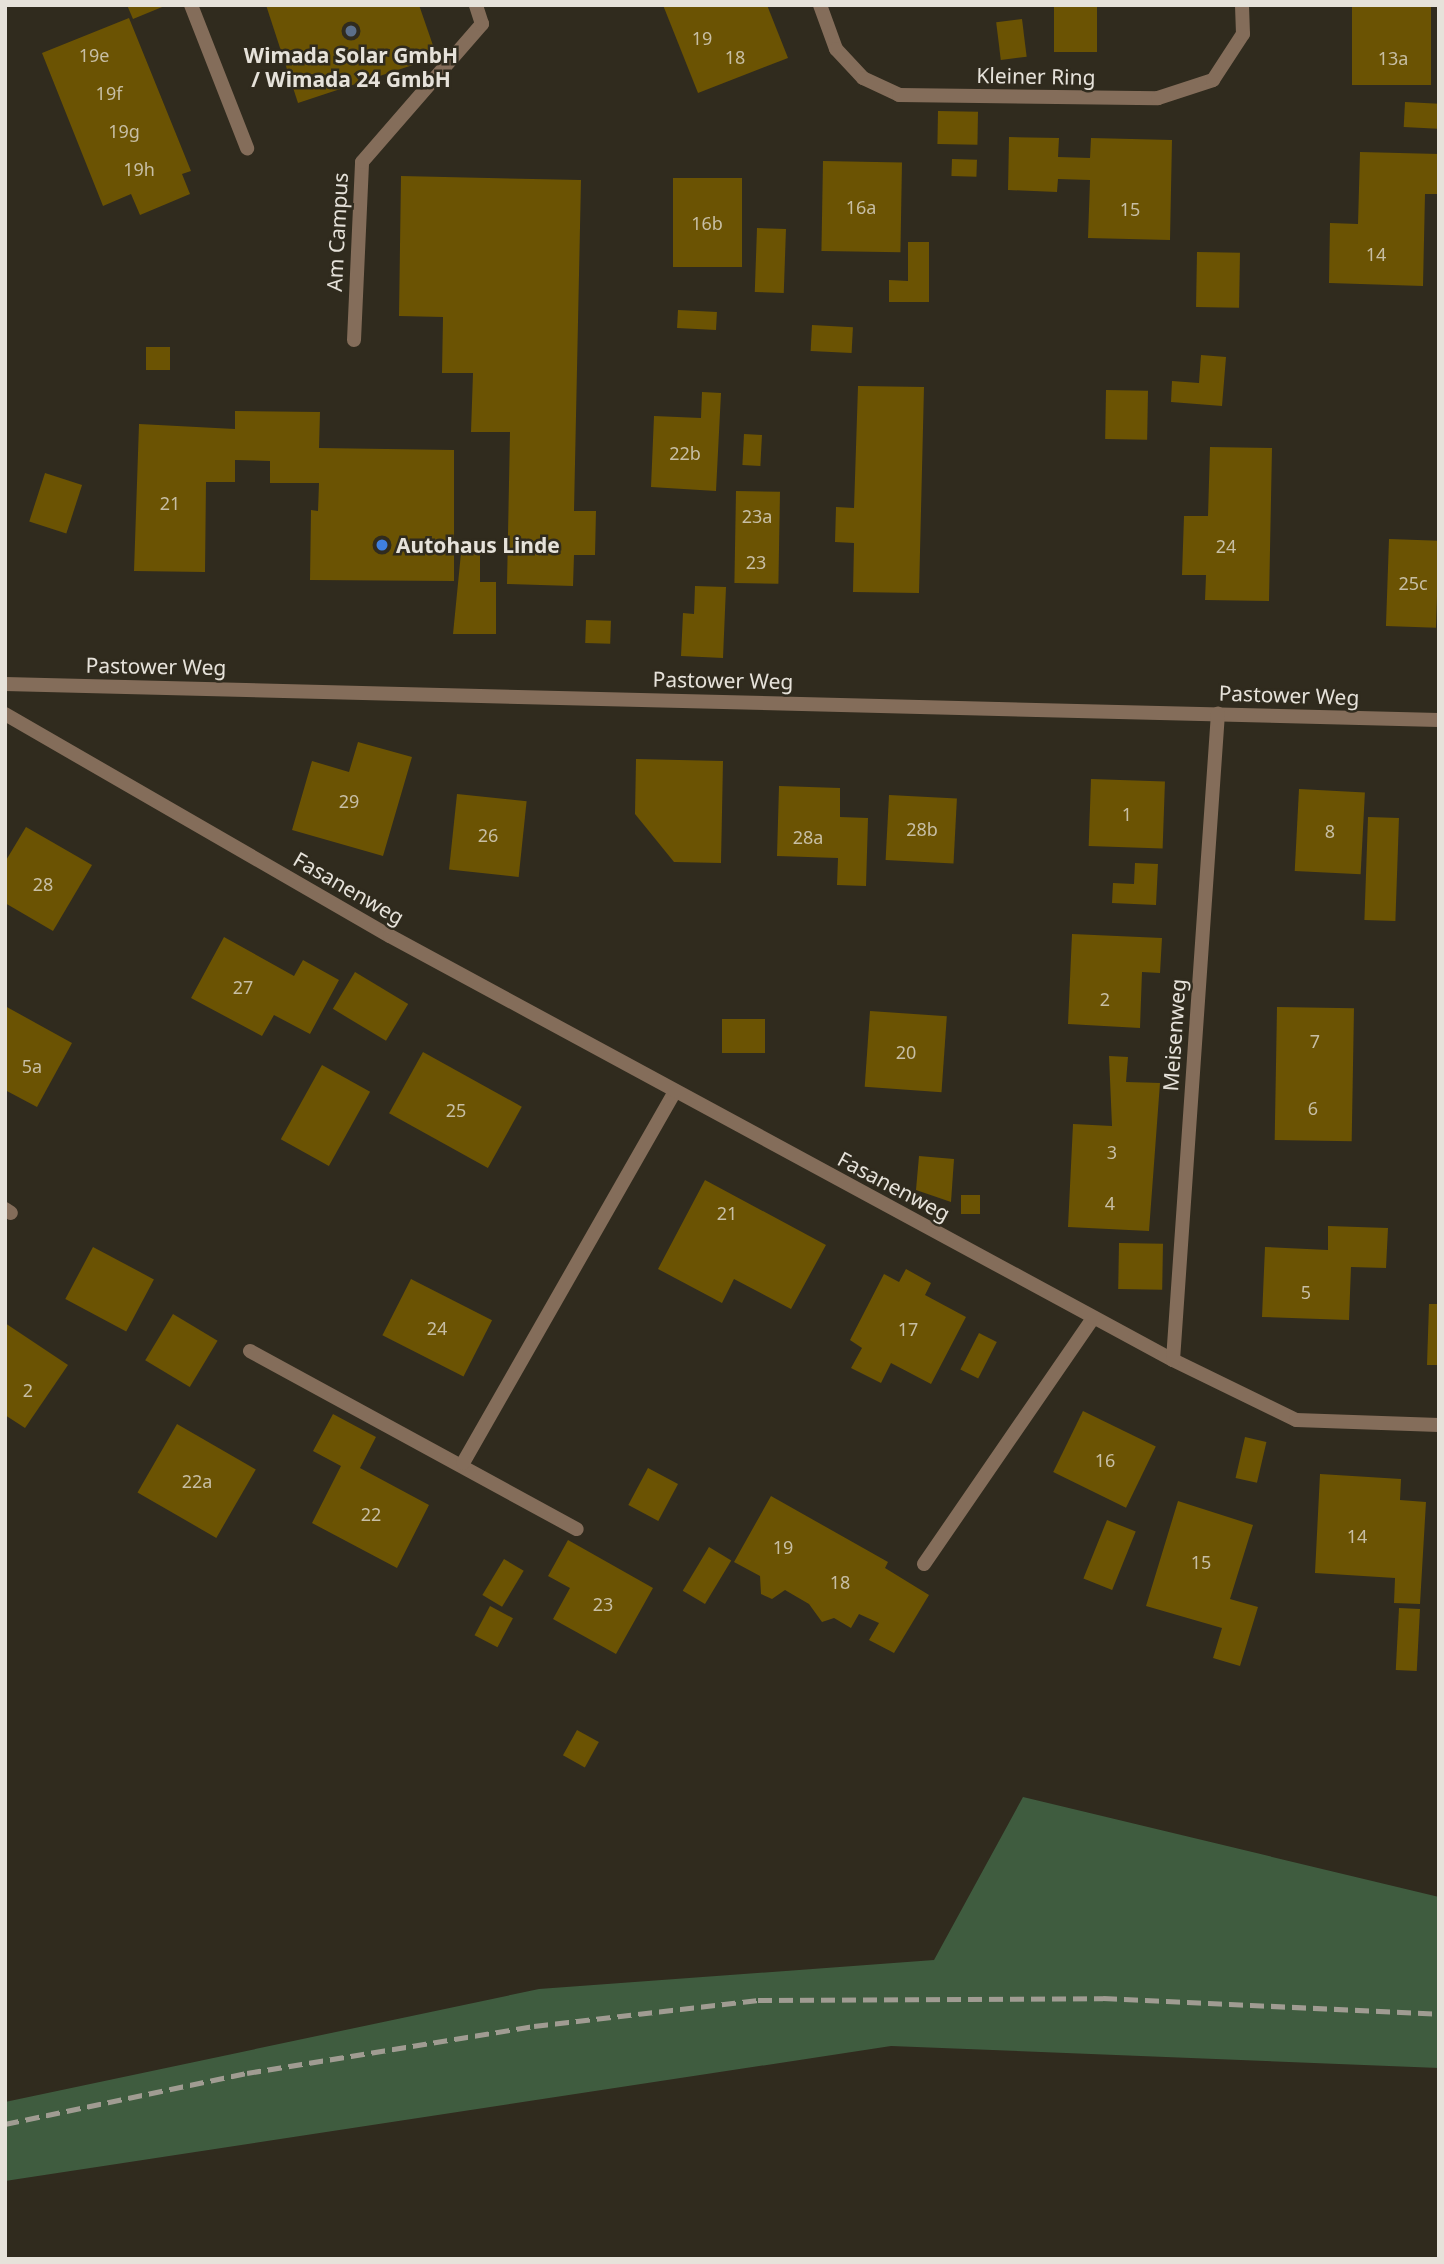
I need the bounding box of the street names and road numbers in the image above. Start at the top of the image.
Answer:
street label: Kleiner Ring [976,62,1096,90]
street label: Am Campus [321,172,353,292]
street label: Pastower Weg [85,652,227,680]
street label: Pastower Weg [652,666,794,694]
street label: Pastower Weg [1218,680,1360,710]
street label: Fasanenweg [289,846,409,930]
street label: Meisenweg [1158,978,1190,1092]
street label: Fasanenweg [834,1146,954,1226]

